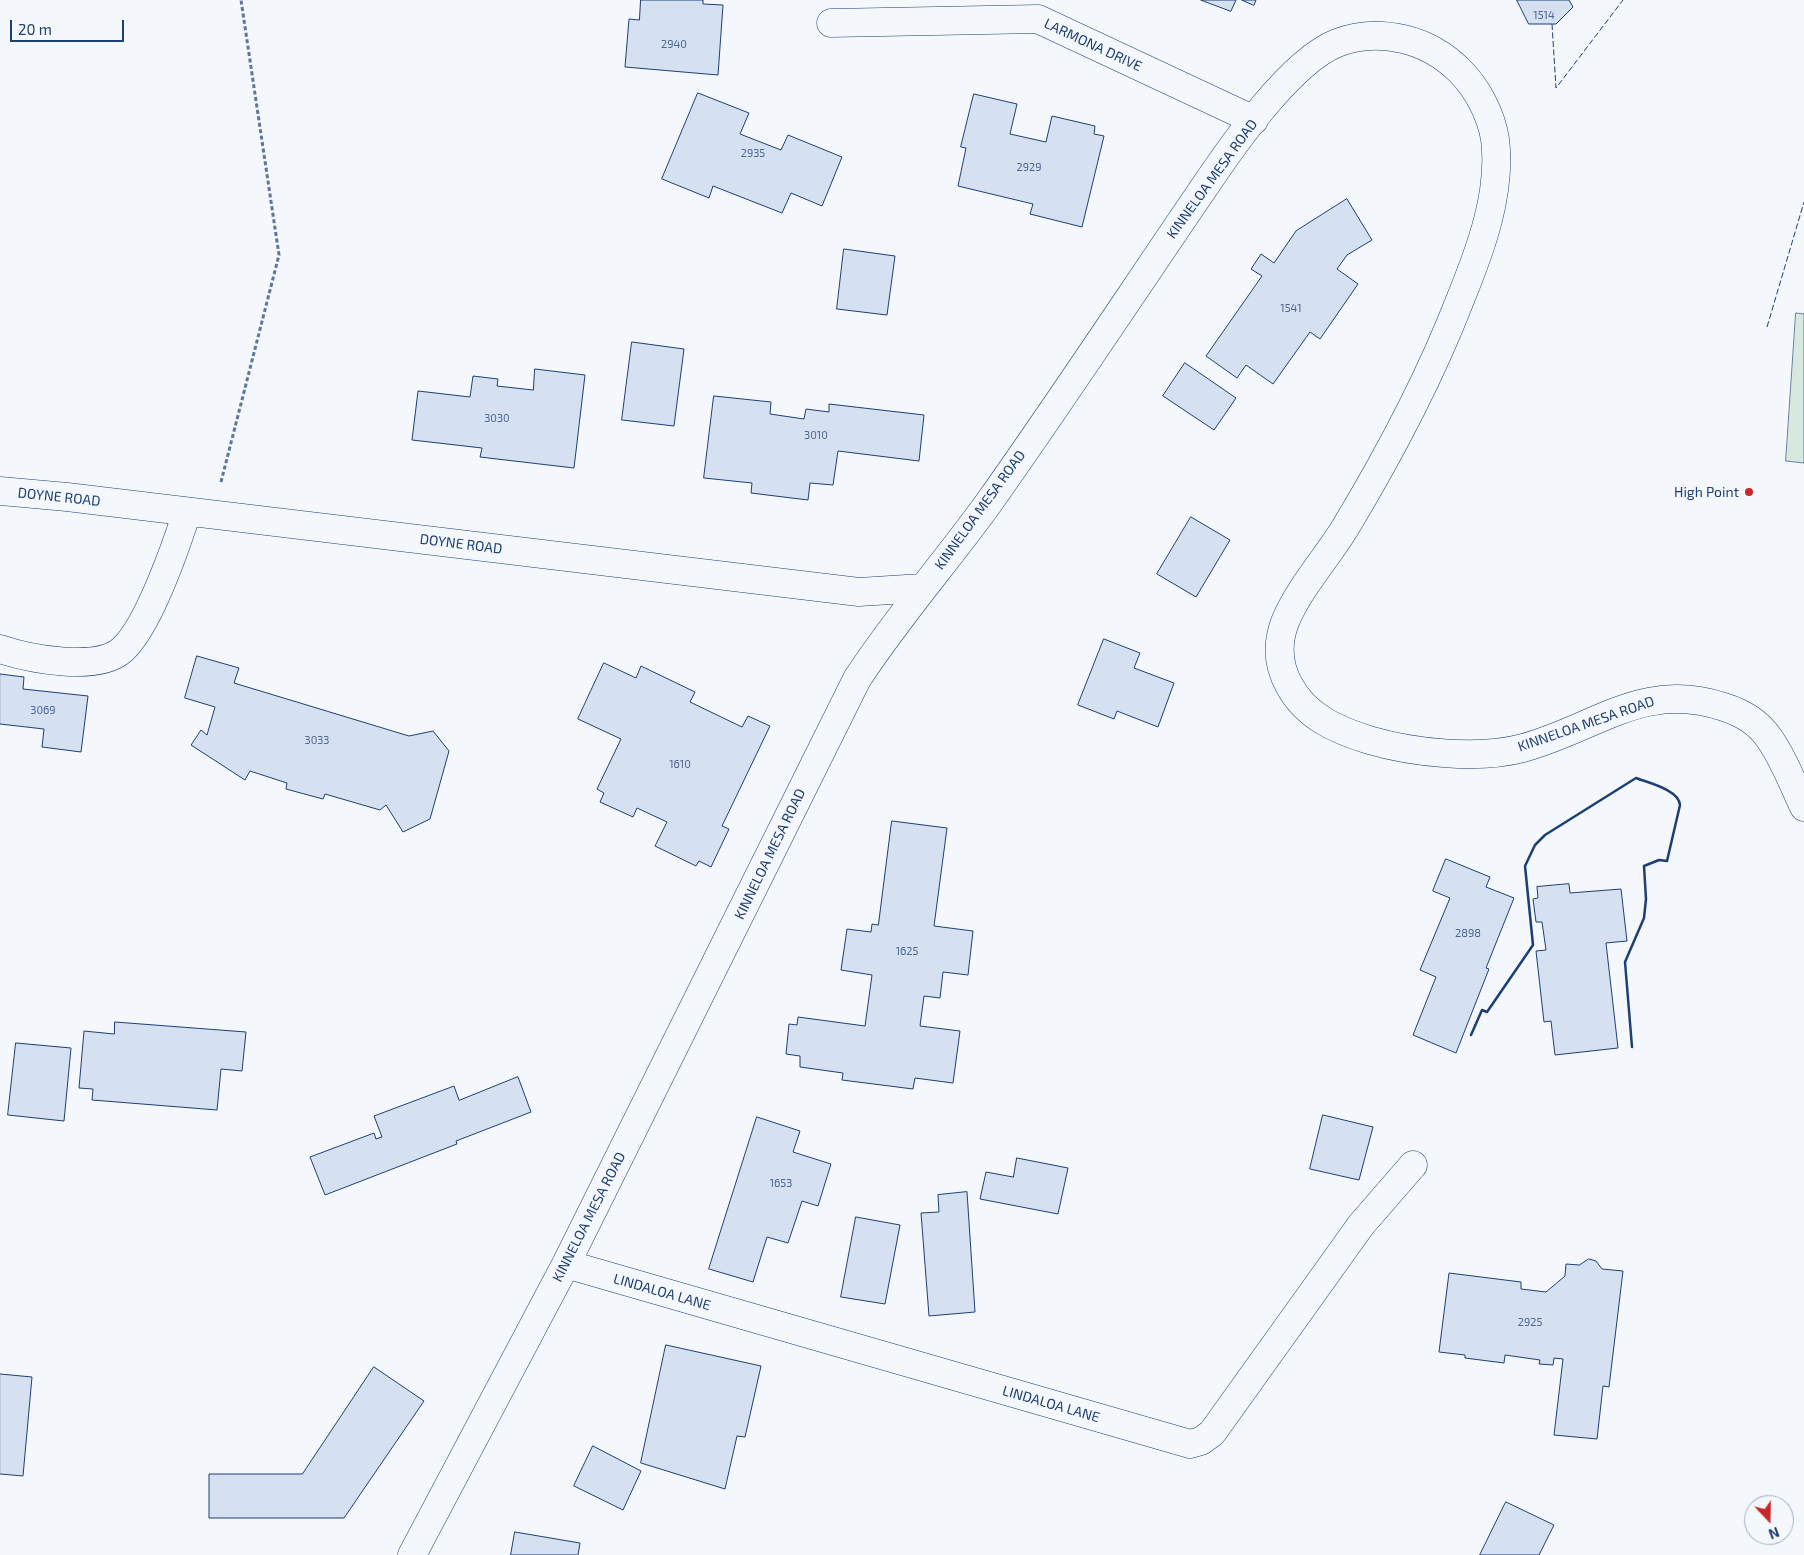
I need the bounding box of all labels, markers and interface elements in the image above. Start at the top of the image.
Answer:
house number: 1514 [1533,8,1555,22]
scale bar [12,10,126,42]
street label: LARMONA DRIVE [1041,15,1145,75]
text: 20 m [18,20,52,38]
house number: 2940 [661,37,687,51]
street label: KINNELOA MESA ROAD [1163,116,1261,242]
house number: 2935 [741,146,765,160]
house number: 2929 [1017,160,1041,174]
house number: 1541 [1280,301,1302,315]
house number: 3030 [484,411,510,425]
house number: 3010 [804,428,828,442]
street label: KINNELOA MESA ROAD [931,447,1029,573]
street label: DOYNE ROAD [17,484,101,510]
place label: High Point [1674,484,1739,500]
marker: High Point [1743,486,1755,498]
street label: DOYNE ROAD [419,531,503,557]
street label: KINNELOA MESA ROAD [1515,693,1657,755]
house number: 3069 [30,703,56,717]
house number: 3033 [305,733,329,747]
house number: 1610 [669,757,691,771]
street label: KINNELOA MESA ROAD [731,786,809,922]
house number: 2898 [1455,926,1481,940]
house number: 1625 [896,944,918,958]
street label: KINNELOA MESA ROAD [549,1149,629,1285]
house number: 1653 [770,1176,792,1190]
street label: LINDALOA LANE [611,1270,713,1314]
house number: 2925 [1518,1315,1542,1329]
street label: LINDALOA LANE [1000,1382,1102,1426]
north arrow [1744,1495,1794,1545]
text: N [1766,1524,1782,1543]

